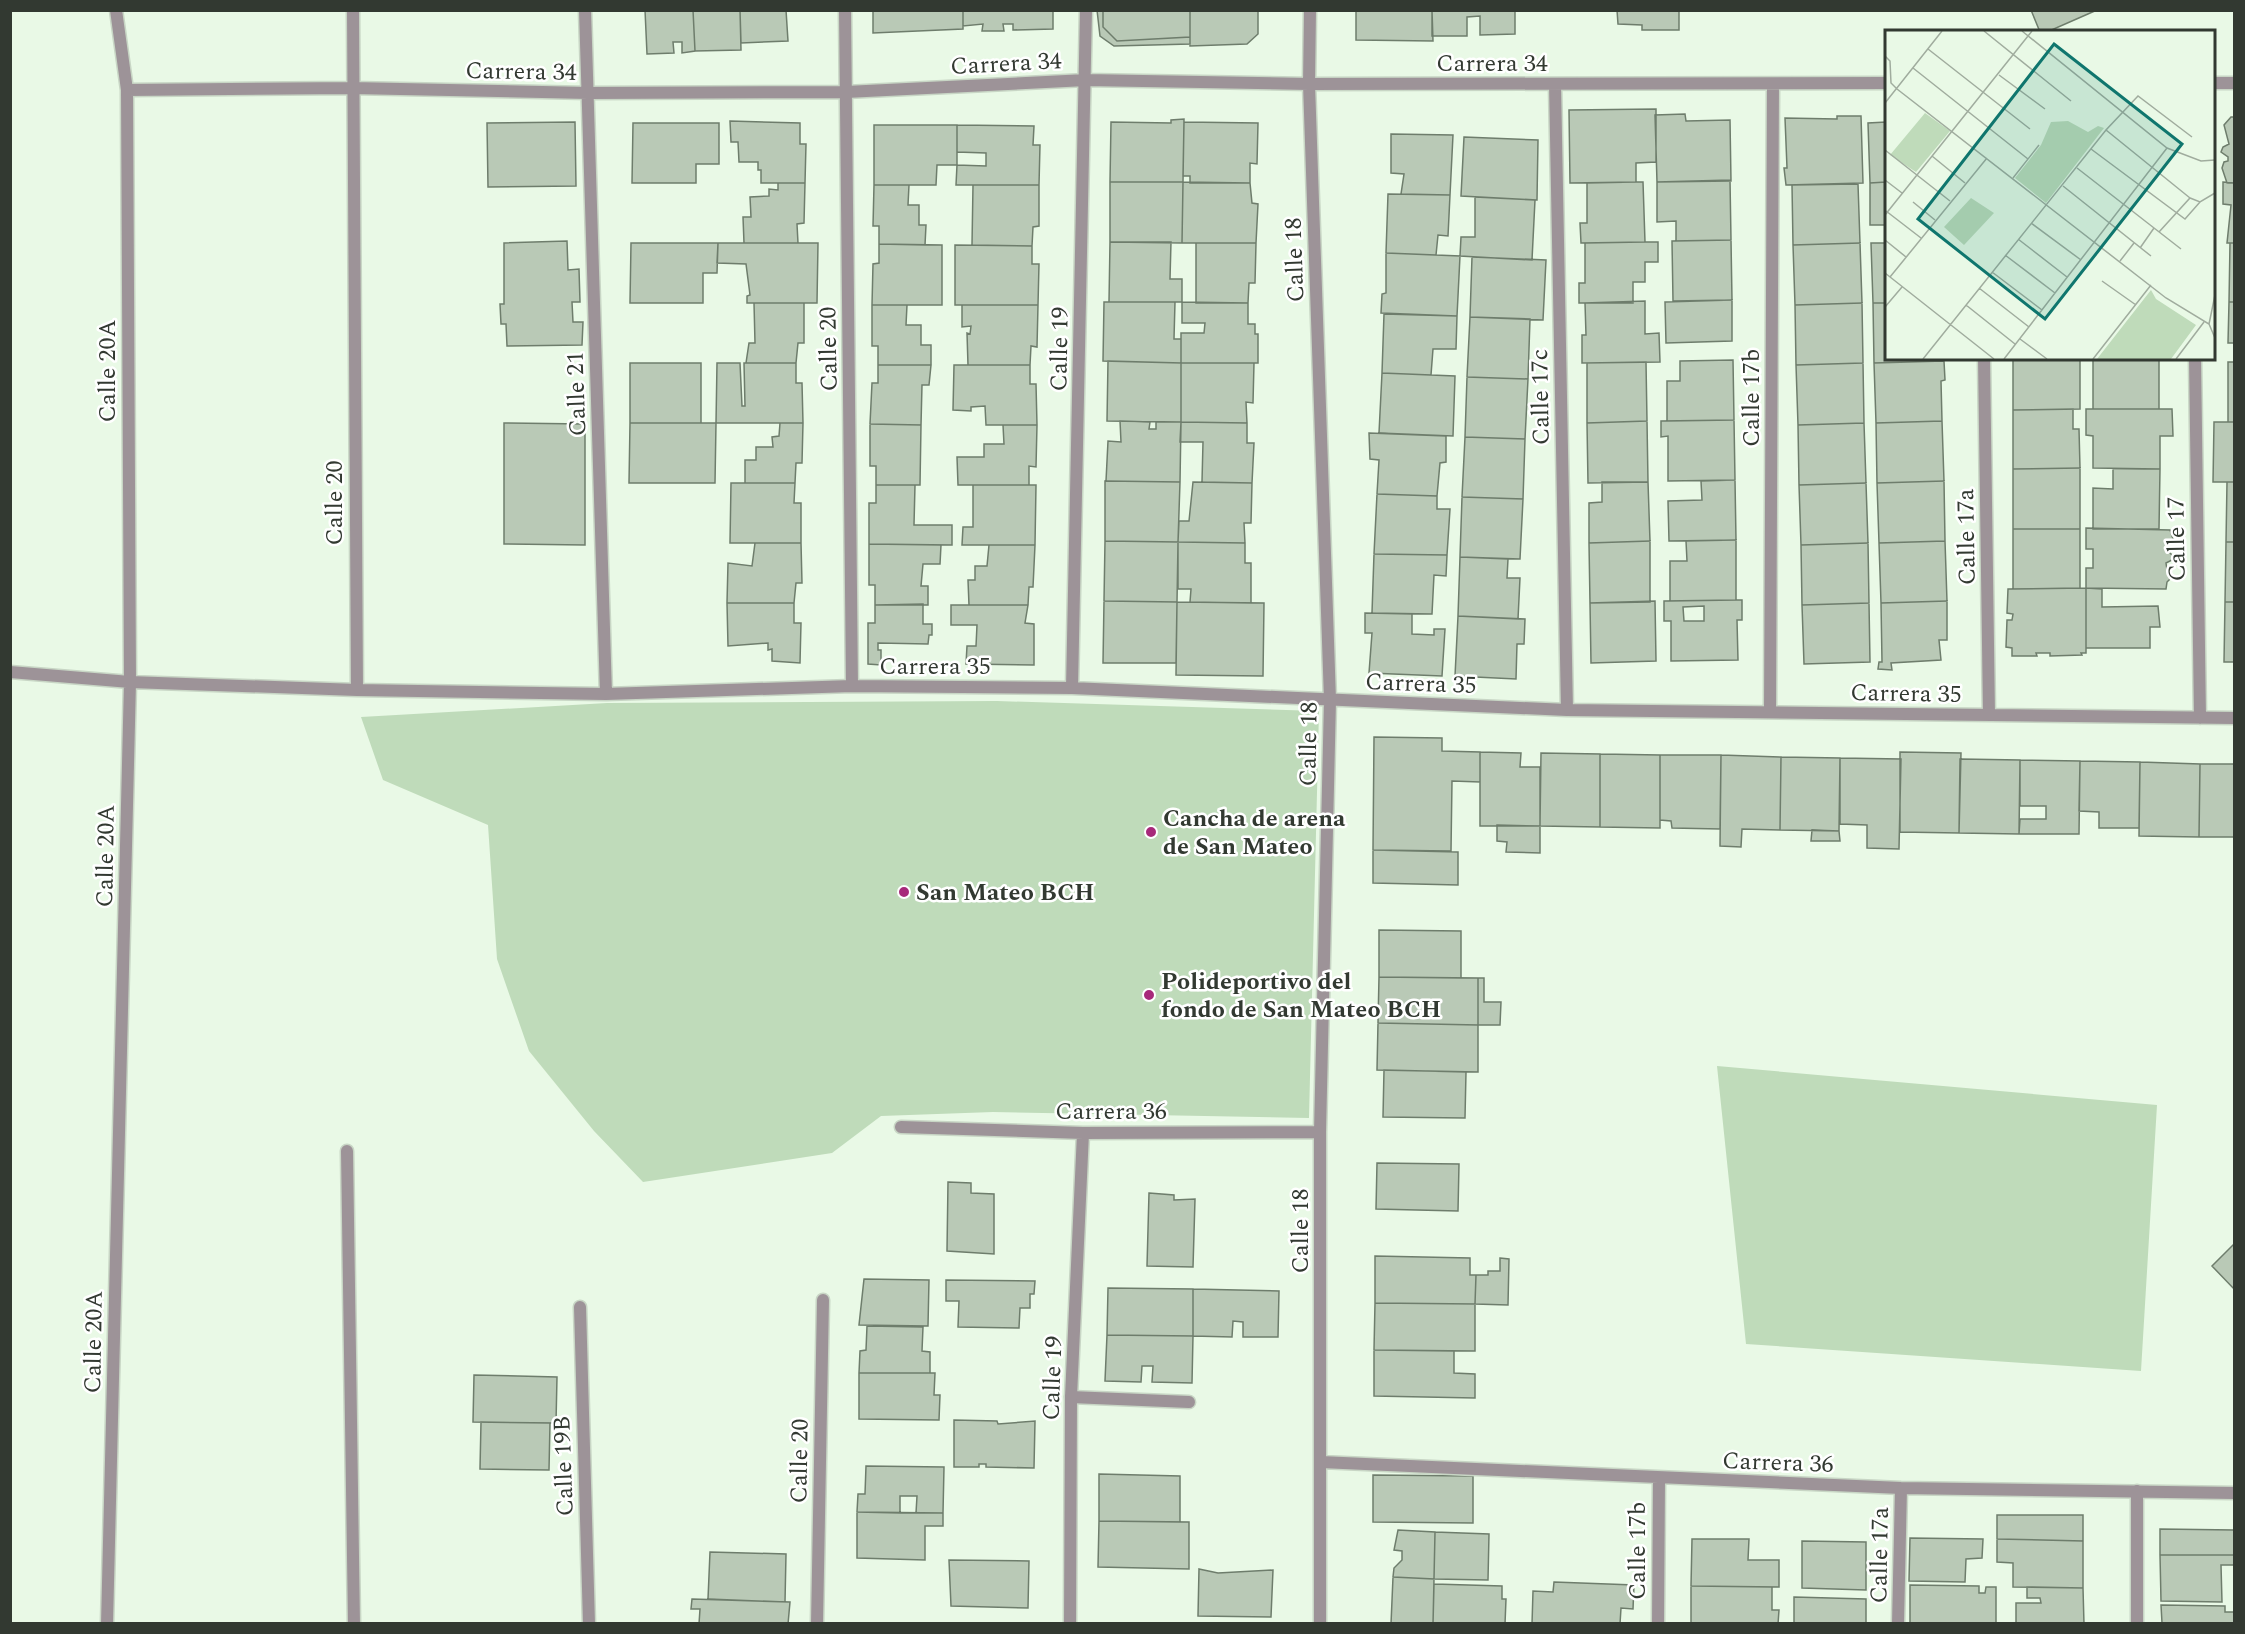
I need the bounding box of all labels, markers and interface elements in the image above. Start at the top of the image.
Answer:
inset map [1885,30,2215,360]
street label: Carrera 34 [950,43,1063,85]
street label: Carrera 34 [1436,46,1548,82]
street label: Carrera 34 [465,53,577,91]
street label: Calle 18 [1276,217,1314,303]
street label: Calle 20 [810,306,848,392]
street label: Calle 19 [1041,306,1079,392]
street label: Calle 20A [90,320,126,422]
street label: Calle 17c [1522,349,1560,445]
street label: Calle 17b [1734,349,1770,447]
street label: Calle 21 [558,351,596,437]
street label: Calle 20 [317,461,353,545]
street label: Calle 17a [1948,488,1986,586]
street label: Calle 17 [2158,496,2196,582]
street label: Carrera 35 [879,649,991,685]
street label: Carrera 35 [1365,664,1477,704]
street label: Carrera 35 [1850,675,1962,713]
street label: Calle 18 [1290,701,1328,787]
place label: Cancha de arena de San Mateo [1163,801,1346,865]
street label: Calle 20A [87,804,125,908]
marker: Cancha de arena de San Mateo [1144,825,1158,839]
place label: San Mateo BCH [916,875,1094,911]
marker: San Mateo BCH [897,885,911,899]
place label: Polideportivo del fondo de San Mateo BCH [1161,964,1441,1028]
marker: Polideportivo del fondo de San Mateo BCH [1142,988,1156,1002]
street label: Carrera 36 [1055,1094,1167,1130]
street label: Calle 18 [1283,1189,1319,1273]
street label: Calle 20A [75,1290,113,1394]
street label: Calle 19 [1034,1335,1072,1421]
street label: Calle 19B [544,1415,584,1517]
street label: Calle 20 [781,1418,819,1504]
street label: Carrera 36 [1722,1443,1834,1483]
street label: Calle 17b [1620,1502,1656,1600]
street label: Calle 17a [1861,1506,1899,1604]

